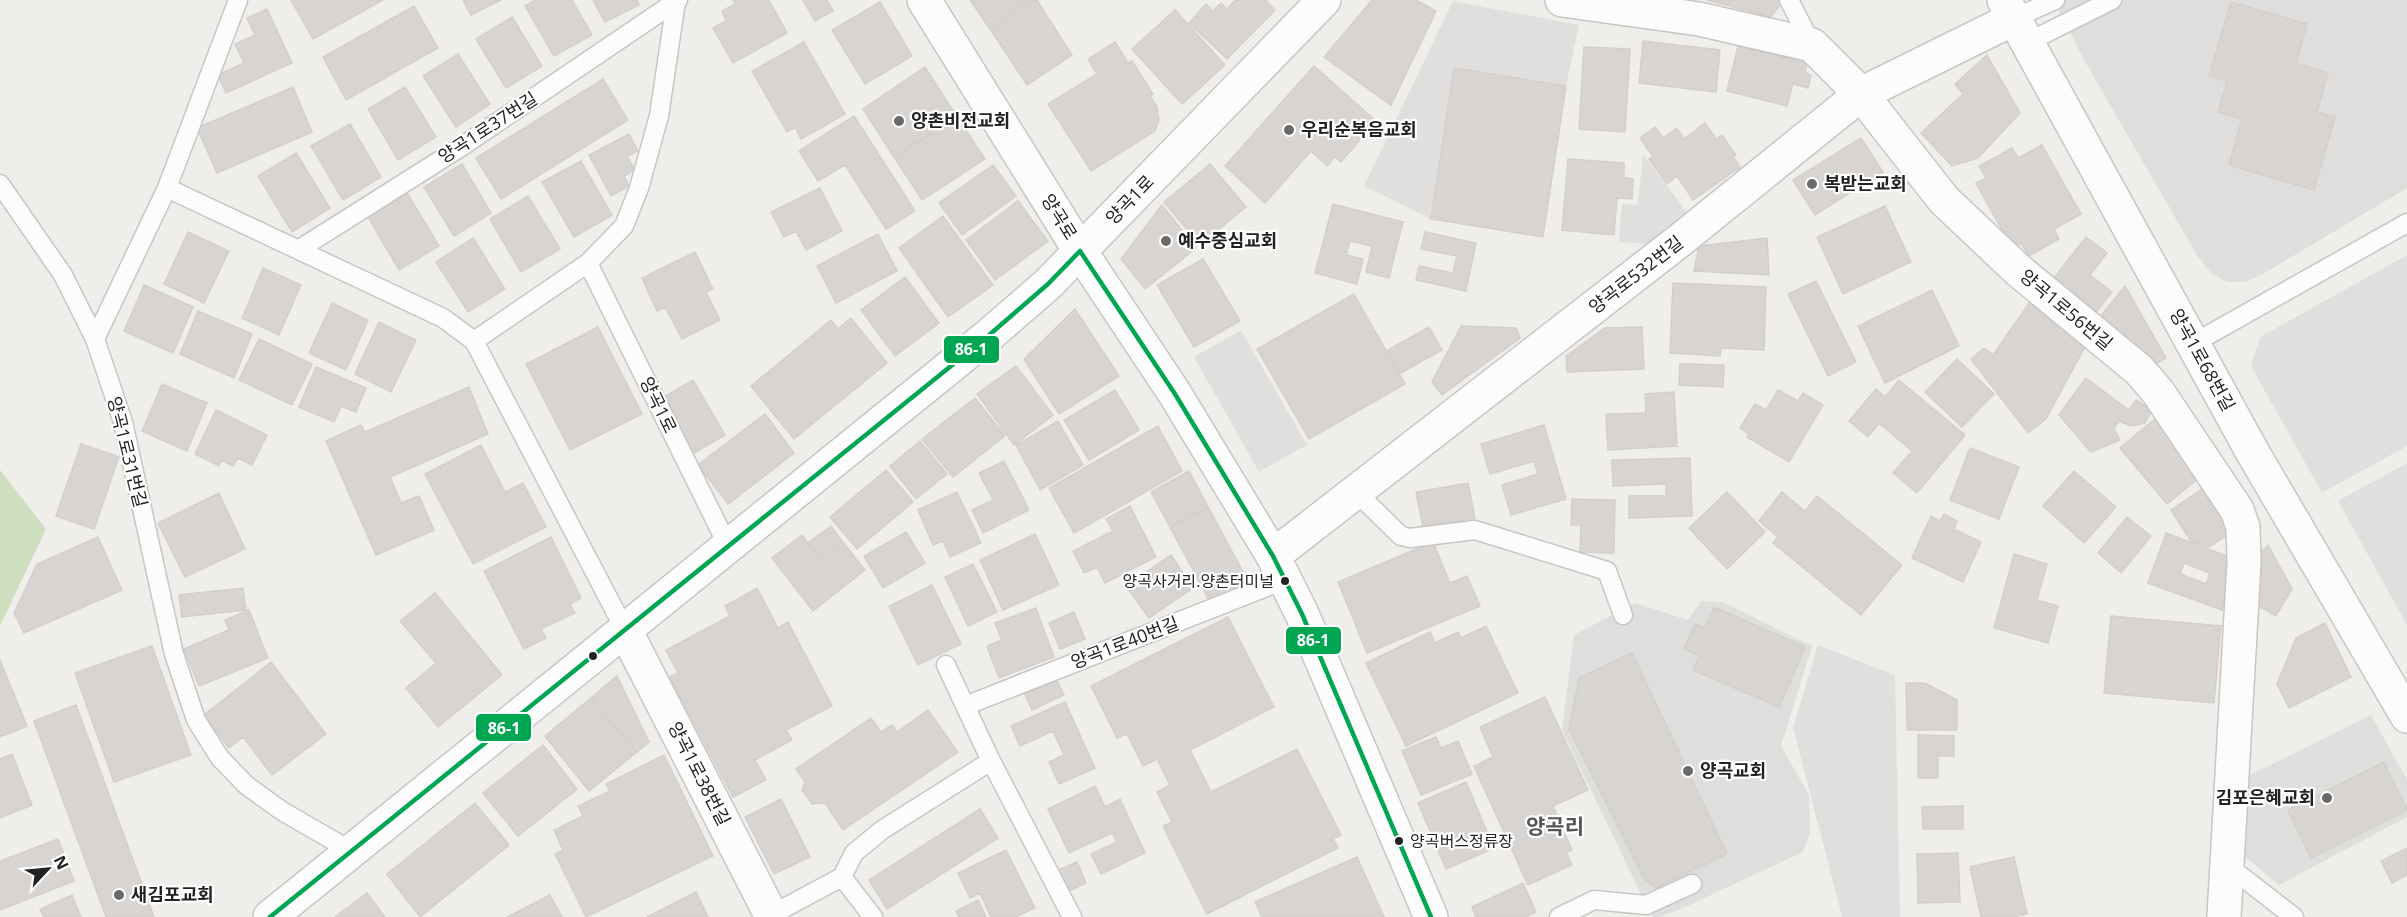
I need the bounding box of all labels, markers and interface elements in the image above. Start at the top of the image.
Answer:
street label: 양곡1로37번길 [433,86,542,168]
place label: 양촌비전교회 [911,108,1010,132]
marker: 양촌비전교회 [892,114,906,128]
place label: 우리순복음교회 [1301,117,1417,141]
marker: 우리순복음교회 [1282,123,1296,137]
street label: 양곡1로 [1100,169,1159,229]
place label: 복받는교회 [1824,171,1907,195]
marker: 복받는교회 [1805,177,1819,191]
street label: 양곡로 [1037,189,1083,244]
place label: 예수중심교회 [1178,228,1277,252]
street label: 양곡로532번길 [1583,230,1688,319]
marker: 예수중심교회 [1159,234,1173,248]
street label: 양곡1로56번길 [2015,264,2118,355]
street label: 양곡1로68번길 [2165,304,2241,415]
line badge: 86-1 [943,335,1000,364]
text: 86-1 [955,338,987,360]
street label: 양곡1로 [635,372,683,437]
street label: 양곡1로31번길 [103,394,153,510]
place label: 양곡사거리.양촌터미널 [1123,570,1274,592]
marker: 양곡사거리.양촌터미널 [1279,575,1291,587]
street label: 양곡1로40번길 [1067,610,1182,674]
line badge: 86-1 [1285,626,1342,655]
text: 86-1 [1297,629,1329,651]
unlabelled marker [587,650,599,662]
line badge: 86-1 [475,713,532,742]
text: 86-1 [488,717,520,739]
street label: 양곡1로38번길 [663,717,736,830]
place label: 양곡교회 [1700,758,1766,782]
marker: 양곡교회 [1681,764,1695,778]
place label: 김포은혜교회 [2216,785,2315,809]
marker: 김포은혜교회 [2320,791,2334,805]
district label: 양곡리 [1526,812,1584,840]
place label: 양곡버스정류장 [1410,830,1513,852]
marker: 양곡버스정류장 [1393,835,1405,847]
north arrow [18,839,78,899]
text: N [49,852,74,873]
place label: 새김포교회 [131,882,214,906]
marker: 새김포교회 [112,888,126,902]

